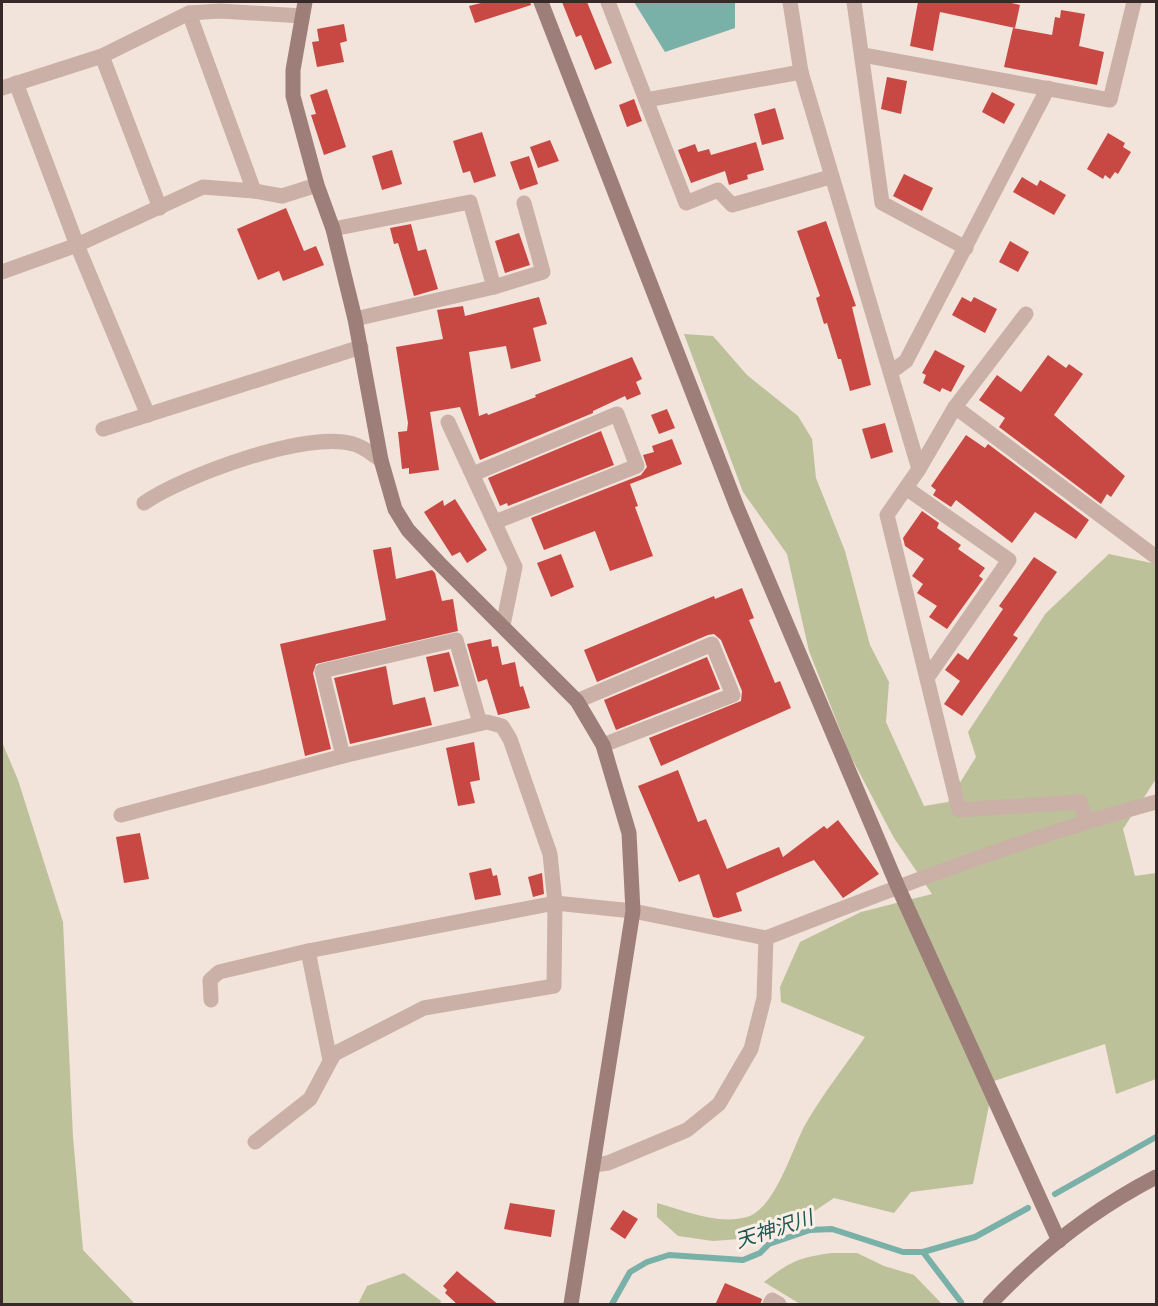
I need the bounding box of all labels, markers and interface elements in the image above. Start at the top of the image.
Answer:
water label: 天神沢川 [732,1205,818,1253]

